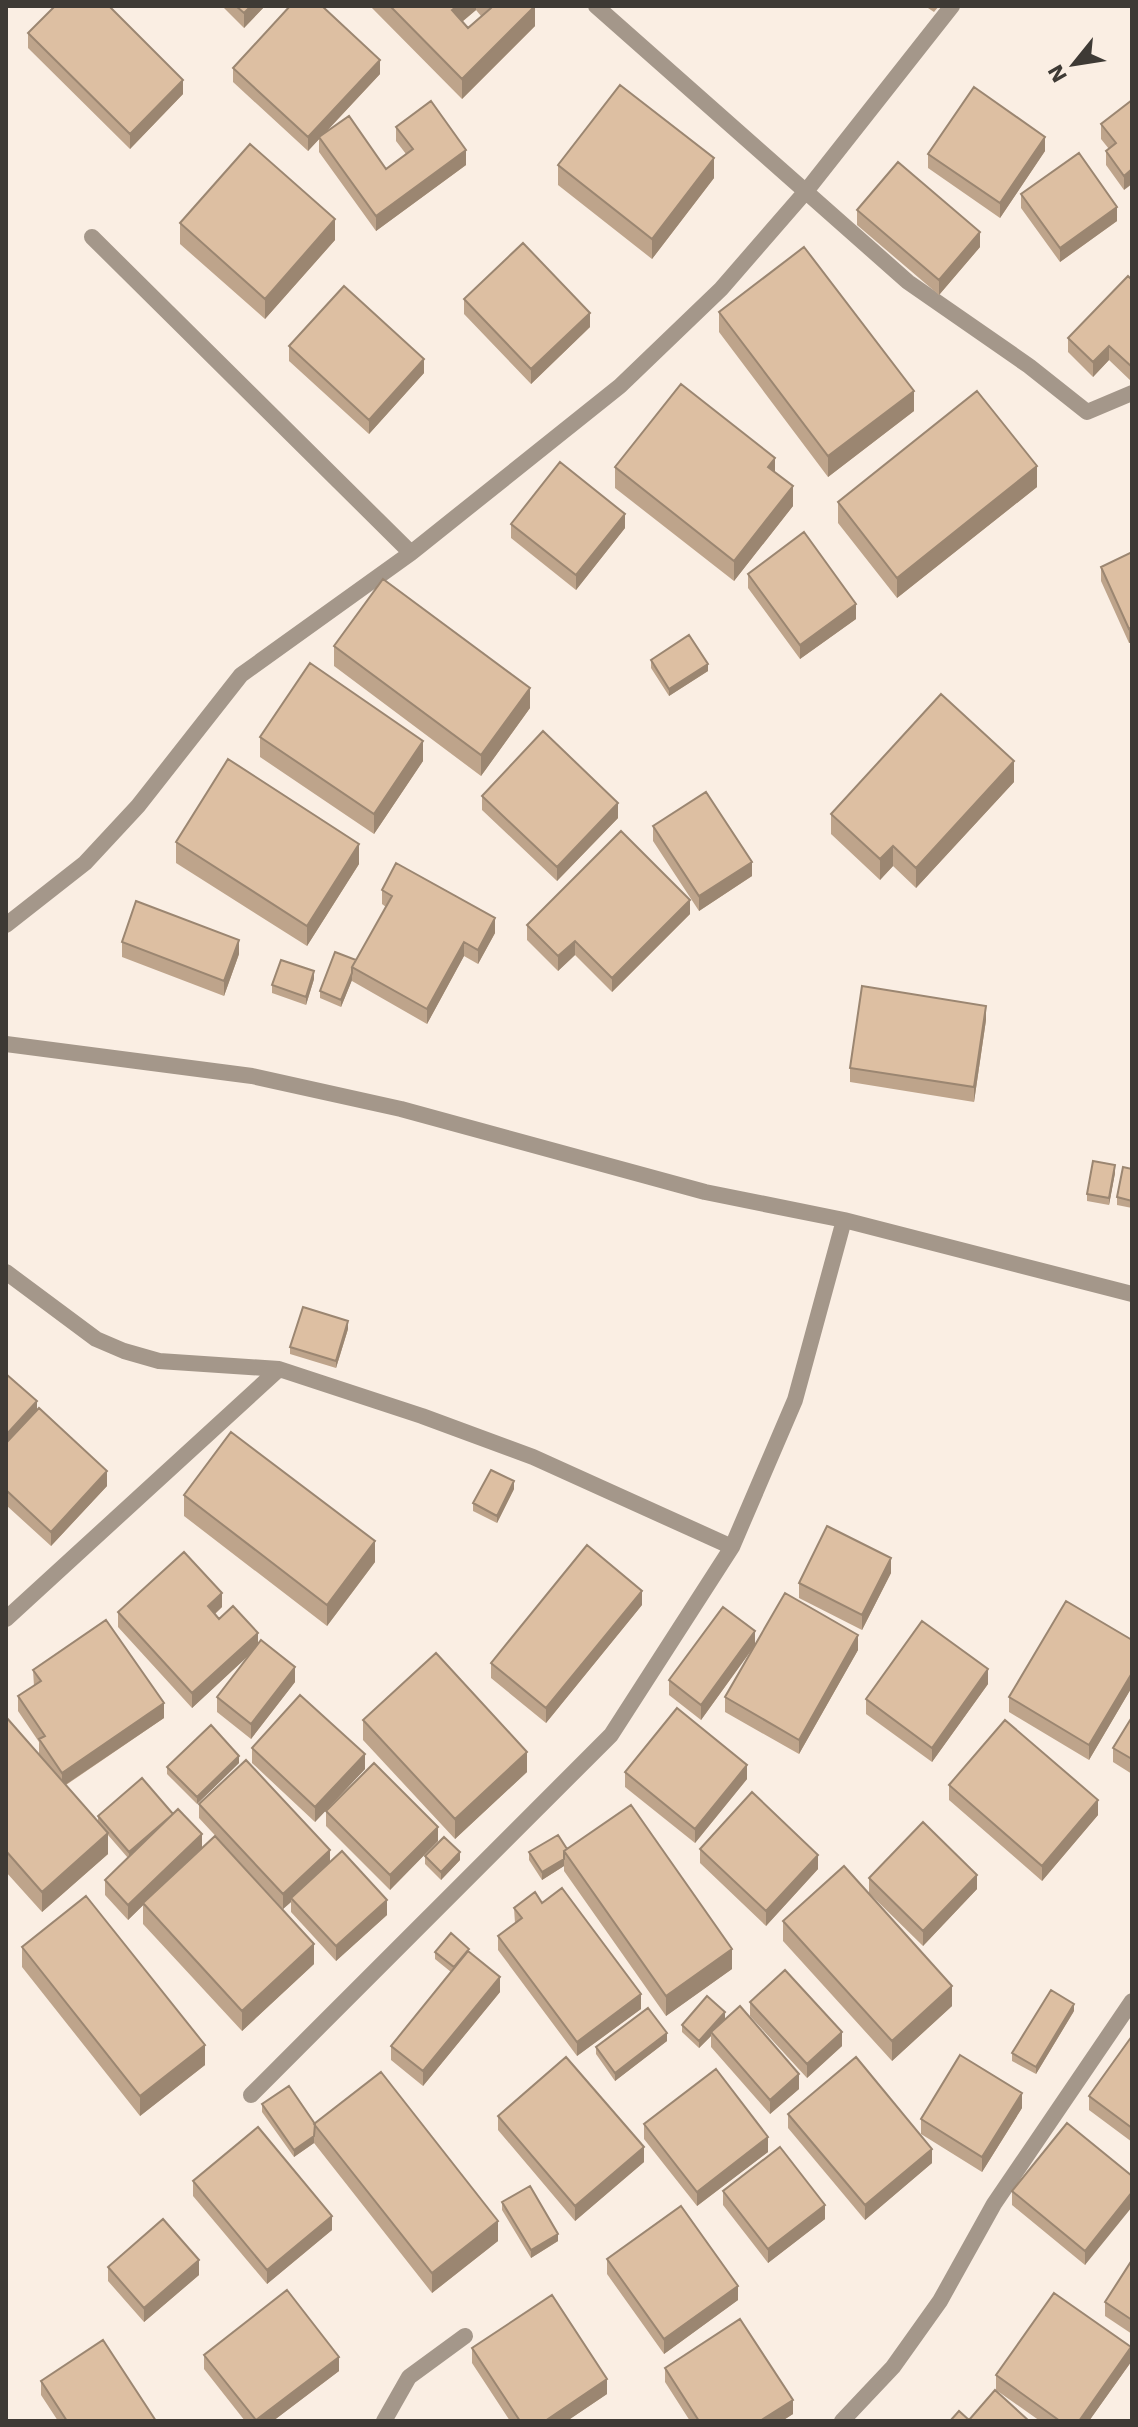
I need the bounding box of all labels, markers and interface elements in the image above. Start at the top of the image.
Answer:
north arrow [1034,24,1114,104]
text: N [1042,60,1072,87]

